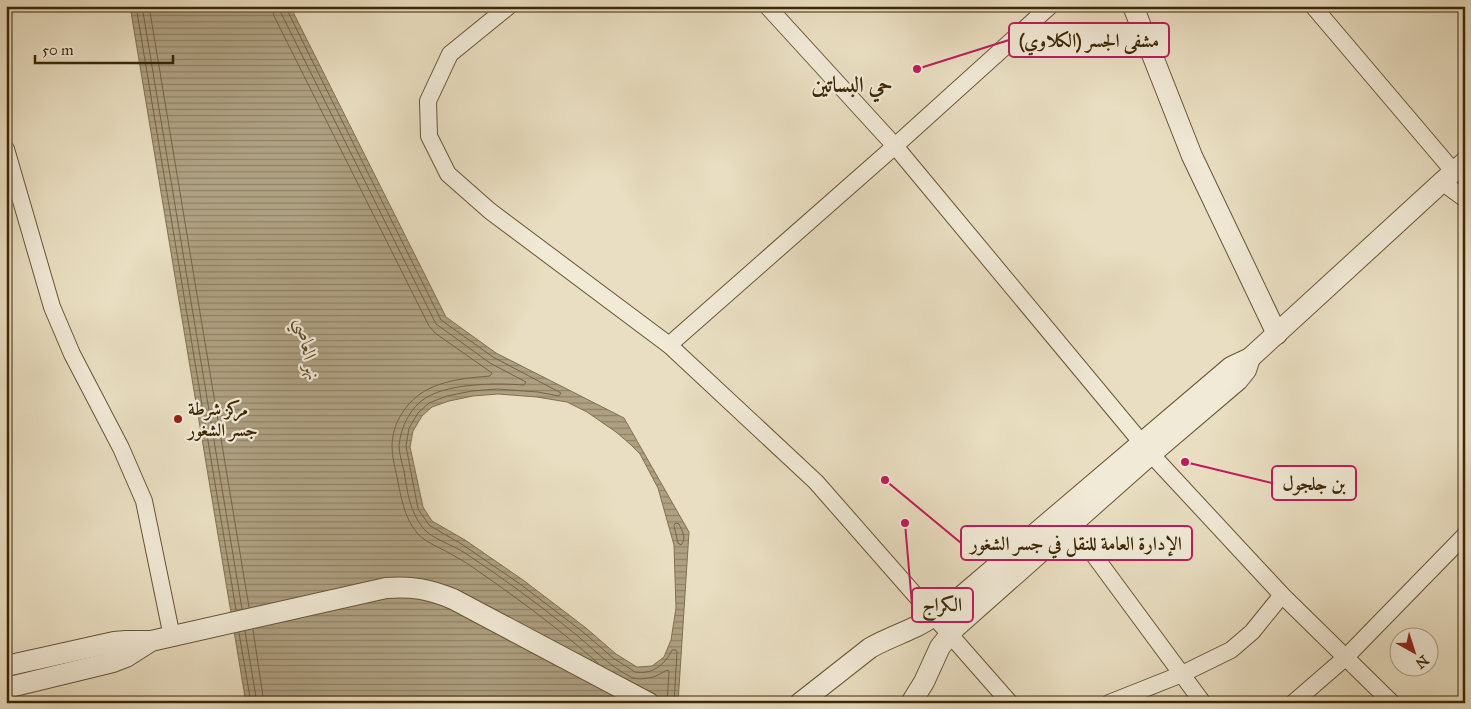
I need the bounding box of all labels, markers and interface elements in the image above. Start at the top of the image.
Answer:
callout: مشفى الجسر (الكلاوي) [1009,23,1169,57]
text: مشفى الجسر (الكلاوي) [1019,29,1159,56]
scale bar [35,32,172,64]
text: 50 m [42,41,74,59]
district label: حي البساتين [811,71,893,103]
water label: نهر العاصي [285,316,326,384]
place label: مركز شرطة جسر الشغور [186,398,258,442]
marker: مركز شرطة جسر الشغور [172,413,184,425]
callout: بن جلجول [1272,466,1356,500]
text: بن جلجول [1282,472,1346,496]
callout: الإدارة العامة للنقل في جسر الشغور [961,526,1192,560]
text: الإدارة العامة للنقل في جسر الشغور [968,532,1182,559]
callout: الكراج [912,588,973,622]
text: الكراج [922,593,962,622]
north arrow [1388,626,1438,676]
text: N [1412,651,1432,672]

